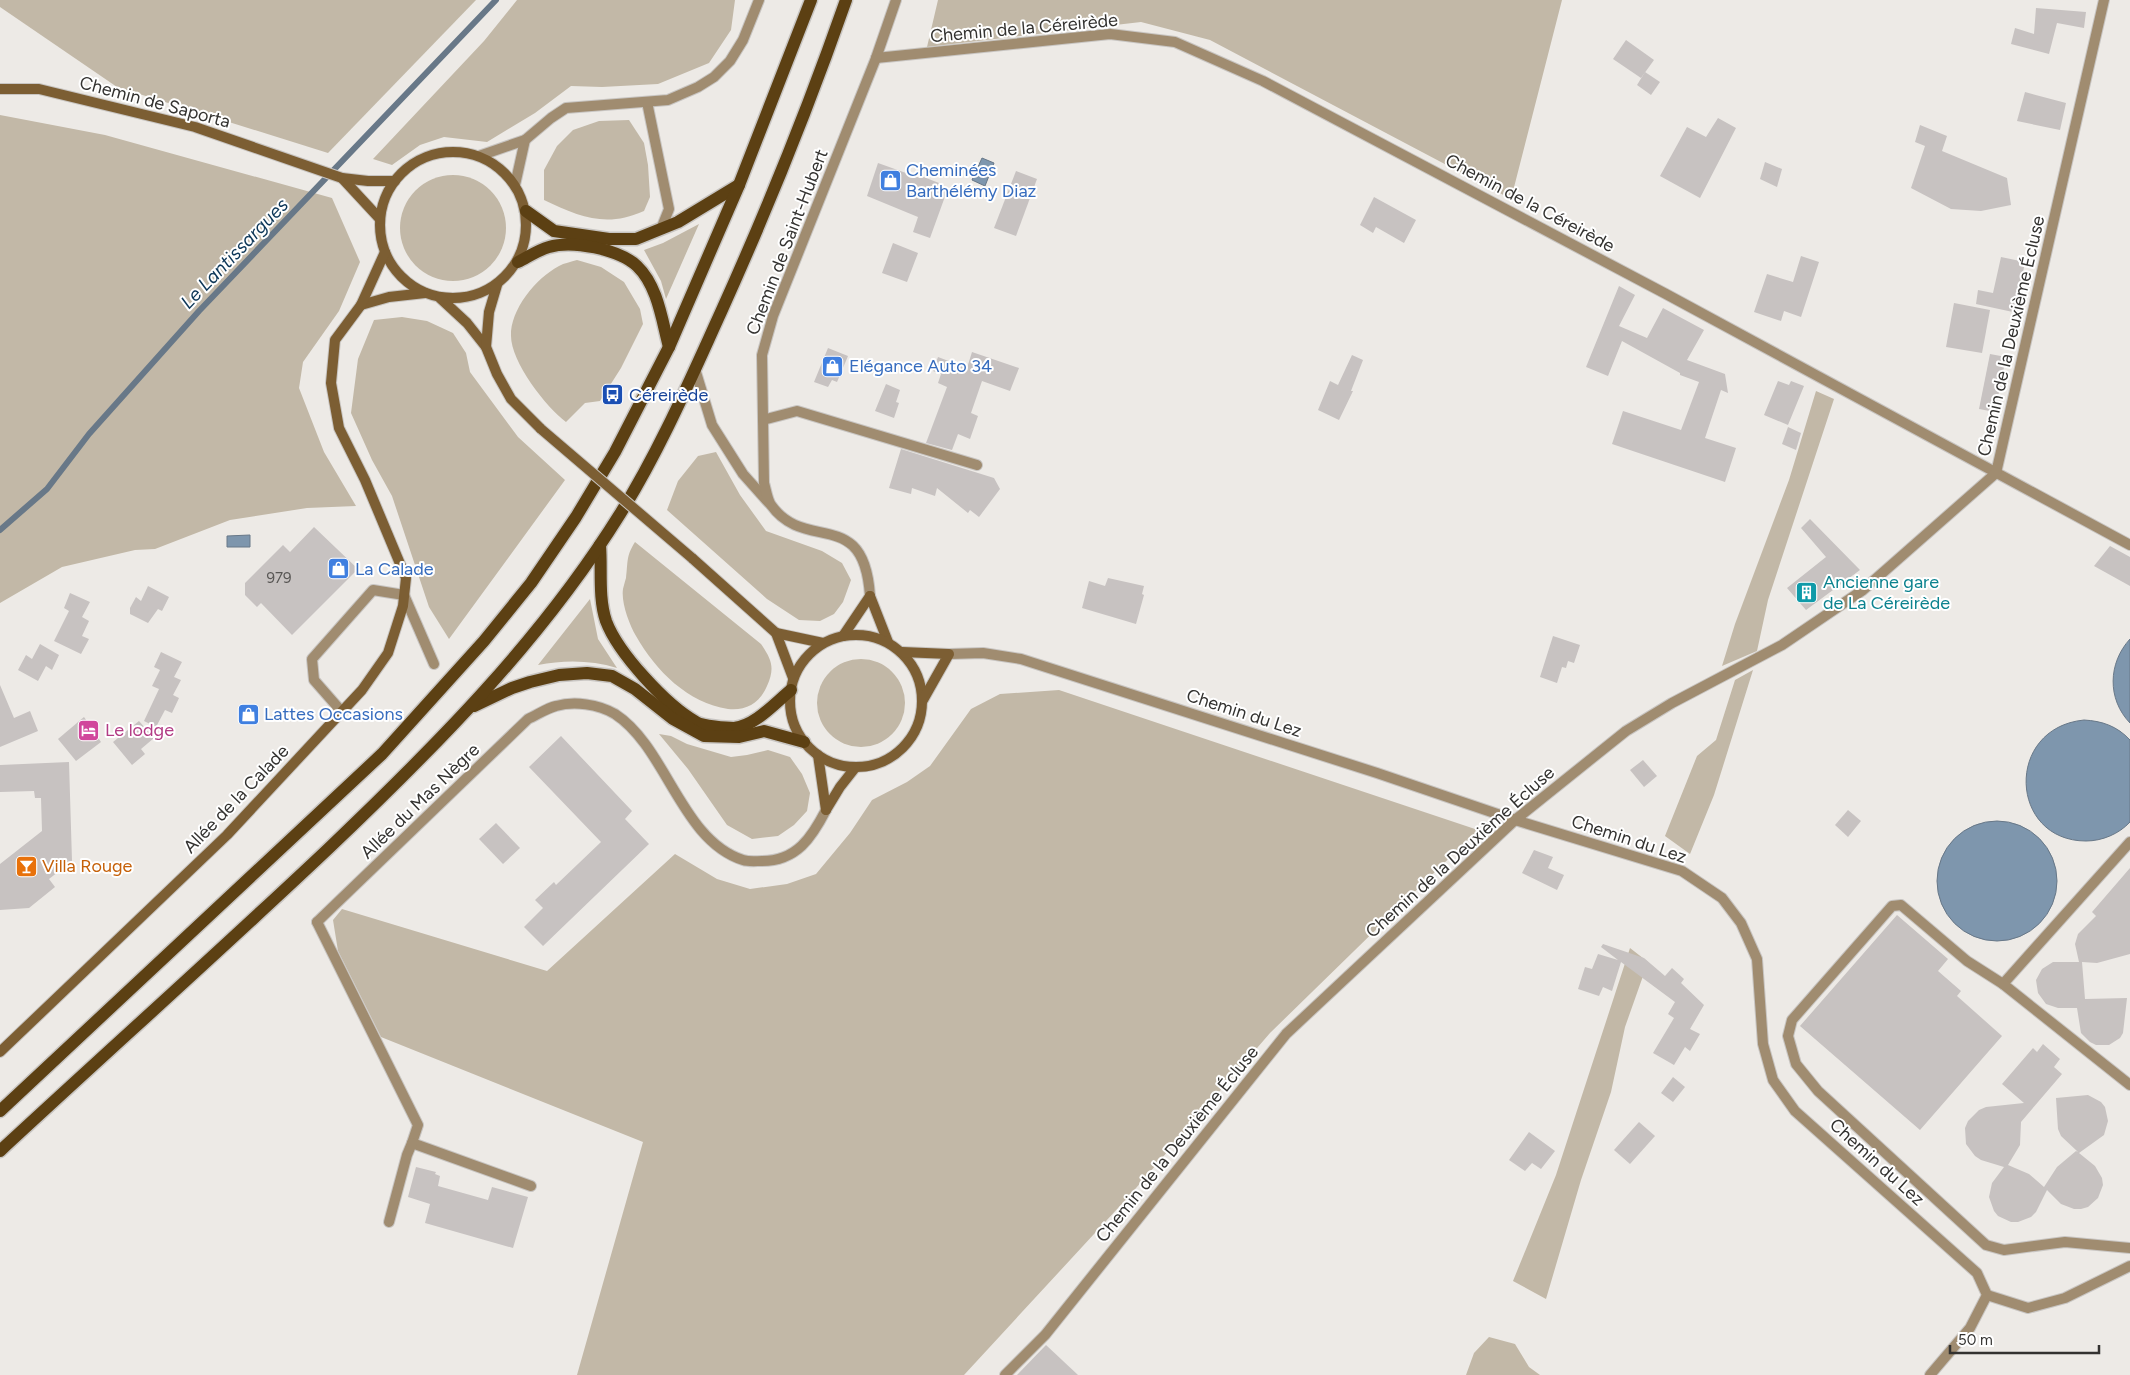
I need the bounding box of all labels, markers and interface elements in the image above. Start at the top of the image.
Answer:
street label: Chemin de la Céreirède [929,9,1119,47]
street label: Chemin de Saporta [77,71,233,133]
street label: Chemin de Saint-Hubert [741,146,833,338]
street label: Chemin de la Céreirède [1442,149,1619,257]
place label: Cheminées Barthélémy Diaz [906,159,1037,202]
shop icon: Cheminées Barthélémy Diaz [878,168,902,192]
water label: Le Lantissargues [176,193,293,313]
street label: Chemin de la Deuxième Écluse [1973,213,2049,458]
shop icon: Elégance Auto 34 [821,354,845,378]
place label: Elégance Auto 34 [849,355,992,377]
bus stop icon: Céreirède [601,383,625,407]
place label: Céreirède [629,384,708,406]
shop icon: La Calade [327,557,351,581]
place label: La Calade [355,558,434,580]
house number: 979 [266,569,292,587]
place label: Ancienne gare de La Céreirède [1823,571,1950,614]
building icon: Ancienne gare de La Céreirède [1795,580,1819,604]
street label: Chemin du Lez [1184,684,1305,742]
shop icon: Lattes Occasions [236,702,260,726]
place label: Lattes Occasions [264,703,403,725]
hotel icon: Le lodge [77,718,101,742]
place label: Le lodge [105,719,174,741]
street label: Allée du Mas Nègre [356,739,484,863]
street label: Allée de la Calade [179,740,293,858]
street label: Chemin de la Deuxième Écluse [1361,761,1559,943]
street label: Chemin du Lez [1569,810,1690,868]
bar icon: Villa Rouge [14,854,38,878]
place label: Villa Rouge [42,855,133,877]
street label: Chemin de la Deuxième Écluse [1091,1041,1263,1247]
street label: Chemin du Lez [1825,1114,1929,1210]
scale bar [1950,1322,2099,1354]
text: 50 m [1958,1331,1993,1349]

